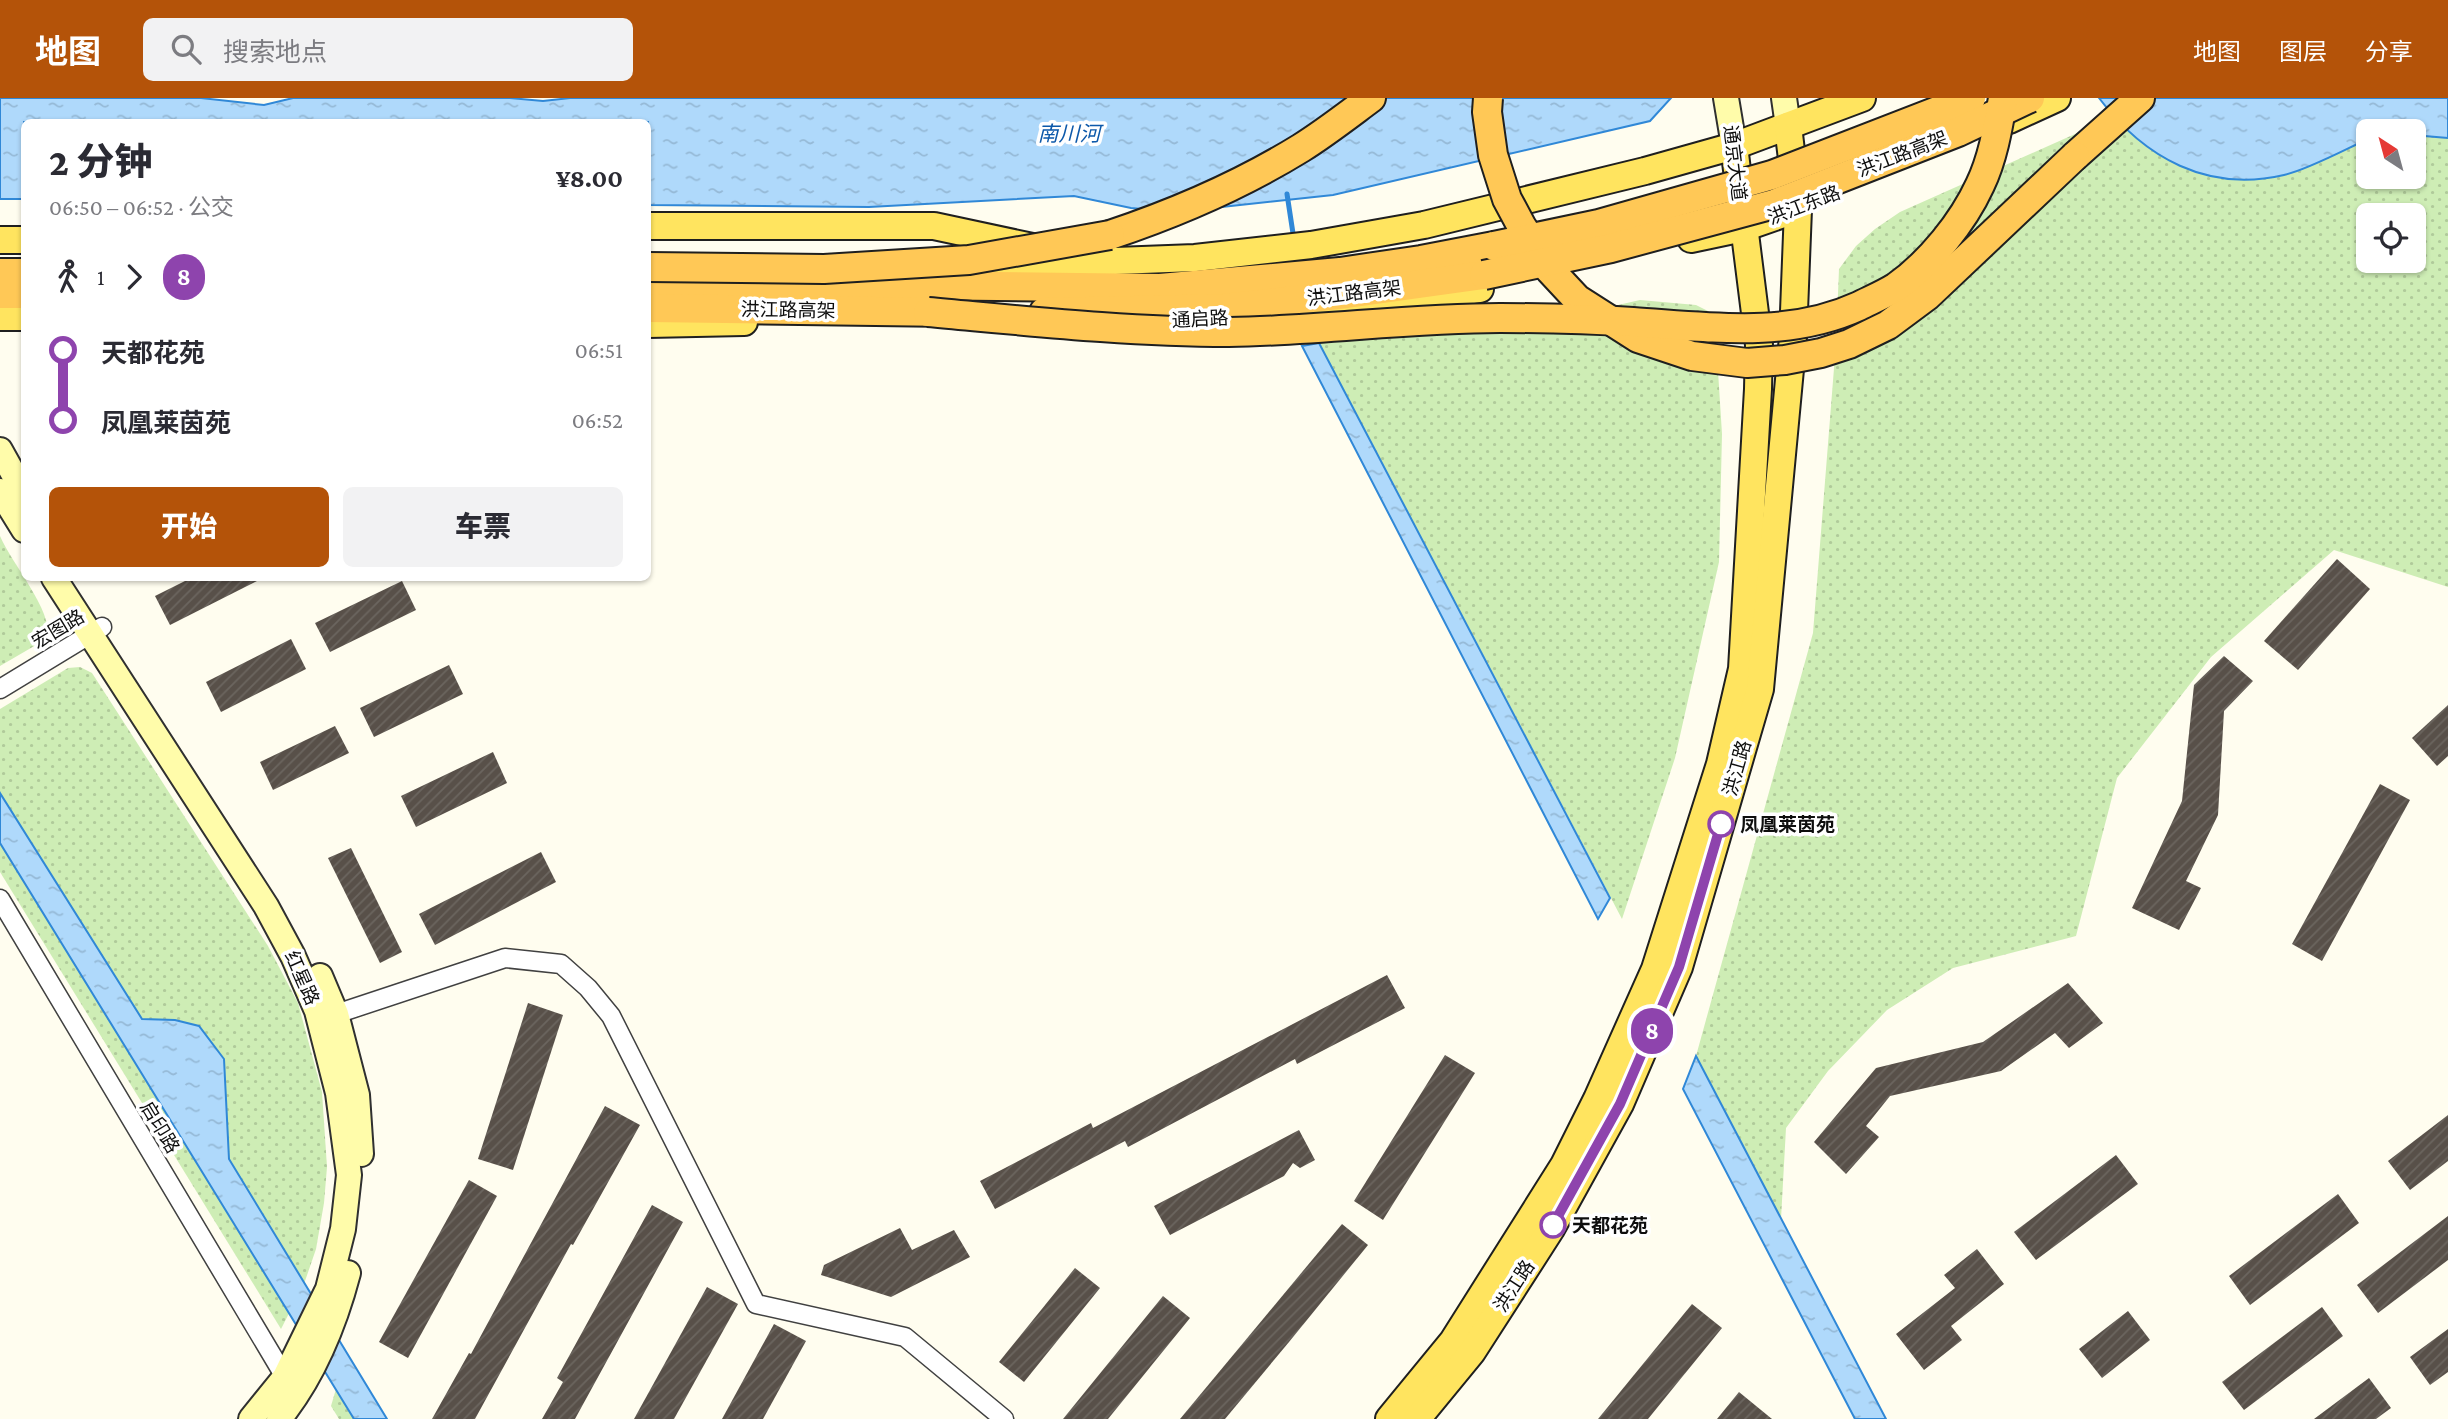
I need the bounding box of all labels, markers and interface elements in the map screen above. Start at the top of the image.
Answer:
search box [143,18,633,81]
icon: search [167,30,205,68]
text: 地图 [35,33,101,70]
text: 搜索地点 [223,38,327,67]
text: 地图 [2193,38,2241,65]
text: 图层 [2279,38,2327,65]
text: 分享 [2365,38,2413,65]
north arrow [2356,119,2426,189]
map controls [2356,119,2426,273]
water label: 南川河 [1038,122,1104,146]
street label: 通京大道 [1720,124,1750,202]
street label: 洪江路高架 [1854,127,1950,181]
text: 2 分钟 [49,141,152,183]
text: ¥8.00 [556,164,623,193]
street label: 洪江东路 [1765,182,1843,228]
text: 06:50 – 06:52 · 公交 [49,194,234,220]
button: locate [2356,203,2426,273]
icon: walk [49,258,87,296]
icon: forward [115,258,153,296]
text: 8 [177,263,191,290]
text: 1 [97,264,105,290]
street label: 洪江路高架 [1306,277,1402,309]
street label: 洪江路高架 [740,299,836,321]
street label: 通启路 [1171,307,1229,331]
text: 06:51 [575,337,623,363]
text: 天都花苑 [101,339,205,368]
text: 06:52 [572,407,623,433]
text: 凤凰莱茵苑 [101,409,231,438]
button: 开始 [49,487,329,567]
button: 车票 [343,487,623,567]
street label: 宏图路 [28,605,88,653]
street label: 洪江路 [1719,738,1755,798]
marker: 凤凰莱茵苑 [1708,811,1734,837]
place label: 凤凰莱茵苑 [1740,814,1835,835]
street label: 红星路 [281,948,323,1008]
line badge: 8 [1629,1008,1675,1054]
text: 8 [1645,1017,1659,1044]
street label: 启印路 [136,1097,184,1157]
marker: 天都花苑 [1540,1212,1566,1238]
place label: 天都花苑 [1572,1215,1648,1236]
street label: 洪江路 [1490,1256,1538,1316]

